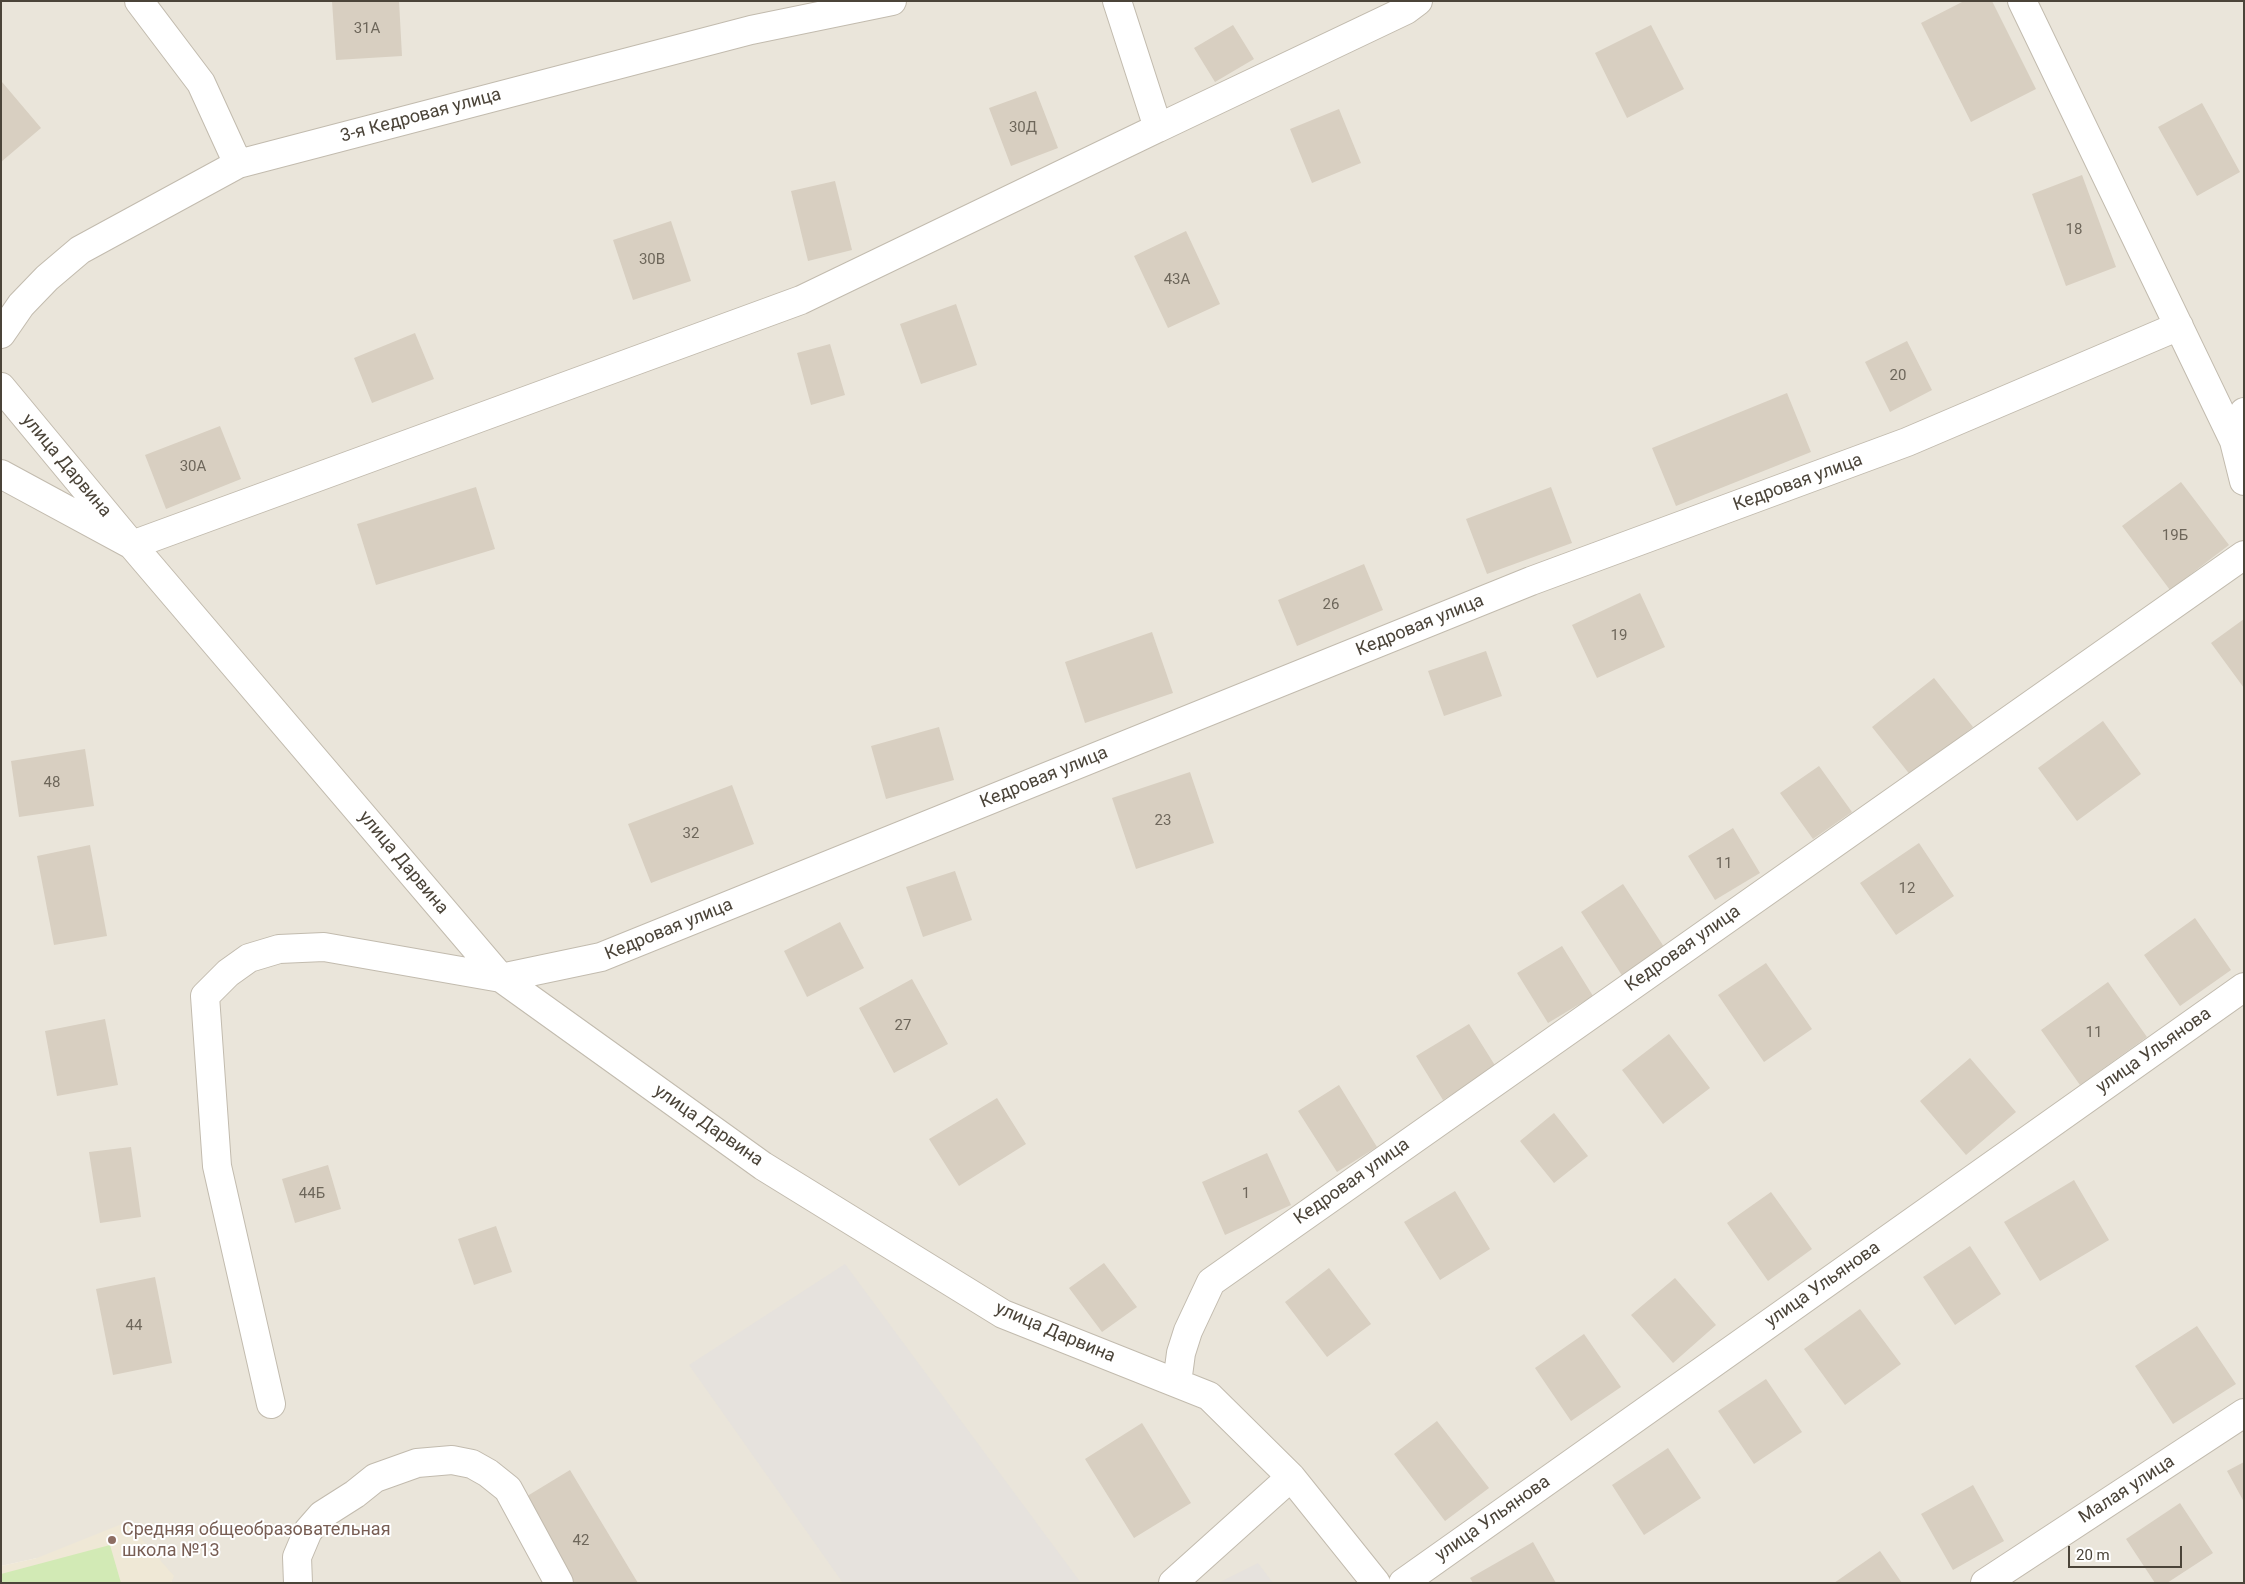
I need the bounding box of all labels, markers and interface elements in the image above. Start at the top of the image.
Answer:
house number: 31А [354,20,380,38]
street label: 3-я Кедровая улица [338,84,504,148]
house number: 30Д [1009,119,1037,137]
house number: 18 [2066,221,2082,239]
house number: 30В [639,251,665,269]
house number: 43А [1164,271,1190,289]
house number: 20 [1890,367,1906,385]
street label: улица Дарвина [17,410,115,522]
street label: Кедровая улица [1730,450,1866,516]
house number: 30А [180,458,206,476]
house number: 19Б [2162,527,2188,545]
street label: Кедровая улица [1353,591,1487,661]
house number: 26 [1323,596,1339,614]
house number: 19 [1611,627,1627,645]
street label: Кедровая улица [977,743,1111,813]
house number: 48 [44,774,60,792]
street label: улица Дарвина [354,807,452,919]
house number: 23 [1155,812,1171,830]
house number: 32 [683,825,699,843]
house number: 11 [1716,855,1732,873]
house number: 12 [1899,880,1915,898]
street label: Кедровая улица [602,895,736,965]
street label: Кедровая улица [1621,901,1745,997]
street label: улица Ульянова [2092,1003,2216,1099]
house number: 27 [895,1017,911,1035]
house number: 11 [2086,1024,2102,1042]
street label: улица Дарвина [649,1080,767,1172]
street label: Кедровая улица [1290,1134,1414,1230]
house number: 44Б [299,1185,325,1203]
house number: 1 [1242,1185,1250,1203]
street label: улица Ульянова [1761,1237,1885,1333]
street label: улица Дарвина [992,1298,1118,1368]
house number: 44 [126,1317,142,1335]
street label: Малая улица [2075,1451,2179,1529]
street label: улица Ульянова [1431,1471,1555,1567]
place label: Средняя общеобразовательная школа №13 [122,1519,391,1562]
house number: 42 [573,1532,589,1550]
marker: Средняя общеобразовательная школа №13 [106,1534,118,1546]
scale bar [2070,1536,2184,1568]
text: 20 m [2076,1546,2110,1564]

